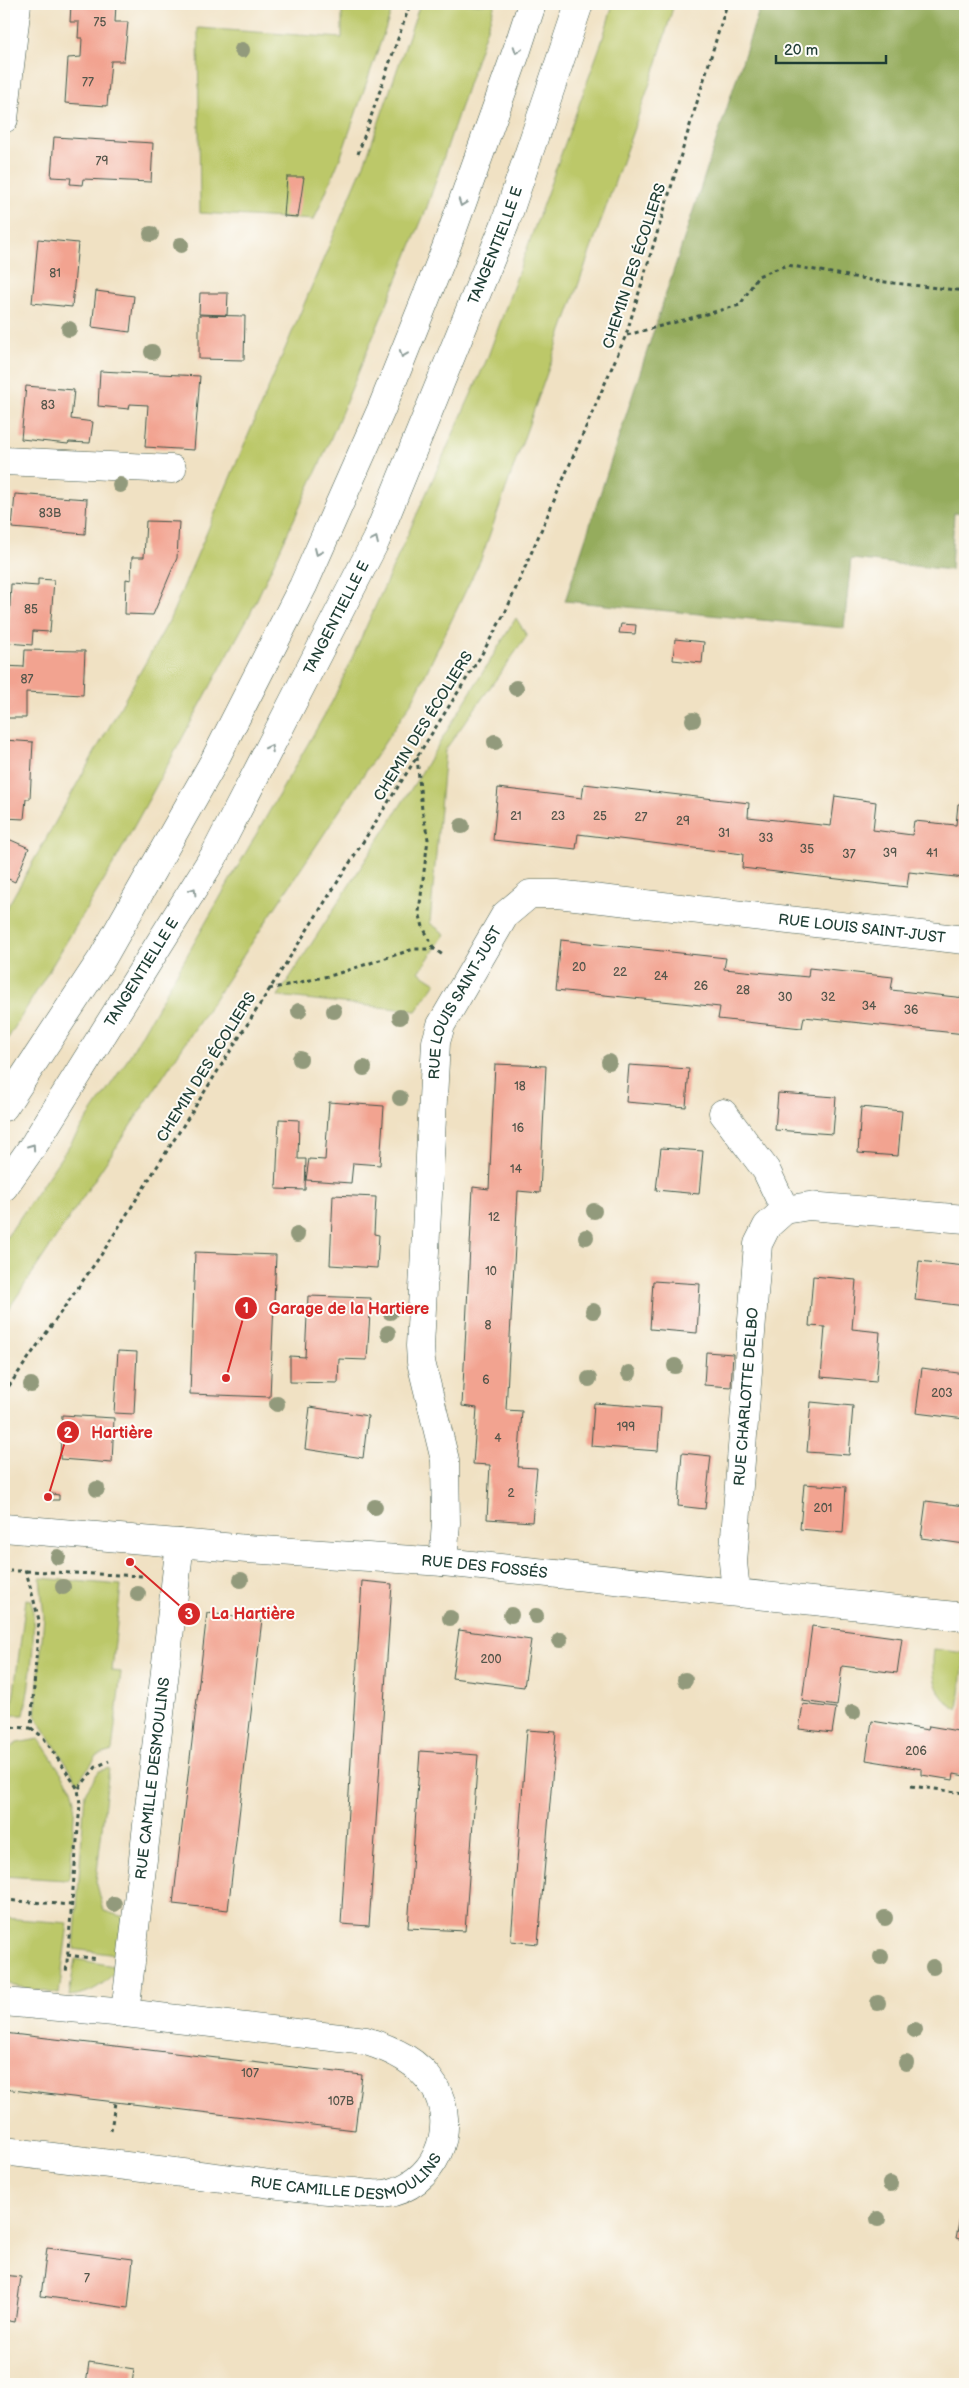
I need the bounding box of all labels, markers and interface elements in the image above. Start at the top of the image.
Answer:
house number: 75 [94,15,107,30]
scale bar [776,32,886,64]
text: 20 m [784,41,818,60]
one-way arrow [513,46,523,54]
house number: 77 [82,75,94,90]
house number: 79 [96,154,108,169]
street label: CHEMIN DES ÉCOLIERS [599,181,670,351]
street label: TANGENTIELLE E [464,184,527,307]
one-way arrow [458,198,468,207]
house number: 81 [49,266,61,281]
one-way arrow [399,350,409,358]
house number: 83 [41,398,55,413]
house number: 83B [39,506,61,521]
one-way arrow [369,536,379,545]
one-way arrow [313,547,324,556]
street label: TANGENTIELLE E [300,558,374,678]
house number: 85 [24,602,38,617]
street label: CHEMIN DES ÉCOLIERS [370,648,477,805]
house number: 87 [21,672,34,687]
one-way arrow [263,744,273,753]
house number: 21 [510,809,522,824]
house number: 23 [551,809,565,824]
house number: 25 [593,809,607,824]
house number: 27 [635,810,648,825]
house number: 29 [676,814,690,829]
house number: 31 [718,826,730,841]
house number: 33 [759,831,773,846]
house number: 35 [800,842,814,857]
house number: 39 [883,846,897,861]
house number: 41 [926,846,938,861]
house number: 37 [842,847,856,862]
one-way arrow [186,887,196,896]
street label: RUE LOUIS SAINT-JUST [777,910,947,948]
street label: TANGENTIELLE E [101,914,183,1031]
street label: RUE LOUIS SAINT-JUST [425,923,506,1080]
house number: 20 [572,960,586,975]
house number: 22 [613,965,627,980]
house number: 24 [654,969,669,984]
house number: 26 [694,979,708,994]
house number: 28 [736,983,750,998]
street label: CHEMIN DES ÉCOLIERS [153,989,260,1146]
house number: 30 [778,990,792,1005]
house number: 32 [821,990,835,1005]
house number: 34 [862,999,877,1014]
house number: 36 [904,1003,918,1018]
house number: 18 [514,1079,526,1094]
house number: 16 [512,1121,524,1136]
one-way arrow [26,1143,35,1153]
house number: 14 [510,1162,523,1177]
house number: 12 [488,1210,500,1225]
house number: 10 [485,1264,497,1279]
callout: Garage de la Hartiere [234,1293,439,1324]
text: 1 [243,1299,249,1318]
text: Garage de la Hartiere [269,1300,429,1319]
street label: RUE CHARLOTTE DELBO [730,1307,763,1487]
house number: 8 [485,1318,492,1333]
house number: 6 [482,1373,490,1388]
house number: 203 [931,1386,953,1401]
callout: Hartière [56,1417,162,1448]
house number: 199 [617,1420,635,1435]
text: 2 [64,1424,73,1443]
text: Hartière [91,1424,153,1443]
house number: 4 [494,1431,502,1446]
house number: 2 [507,1486,515,1501]
house number: 201 [814,1501,832,1516]
street label: RUE DES FOSSÉS [421,1552,548,1583]
callout: La Hartière [176,1598,305,1629]
text: 3 [185,1605,194,1624]
text: La Hartière [211,1605,295,1624]
house number: 200 [480,1652,502,1667]
street label: RUE CAMILLE DESMOULINS [132,1676,174,1880]
house number: 206 [905,1744,927,1759]
house number: 107 [241,2066,259,2081]
house number: 107B [328,2094,354,2109]
street label: RUE CAMILLE DESMOULINS [249,2150,446,2204]
house number: 7 [84,2271,90,2286]

